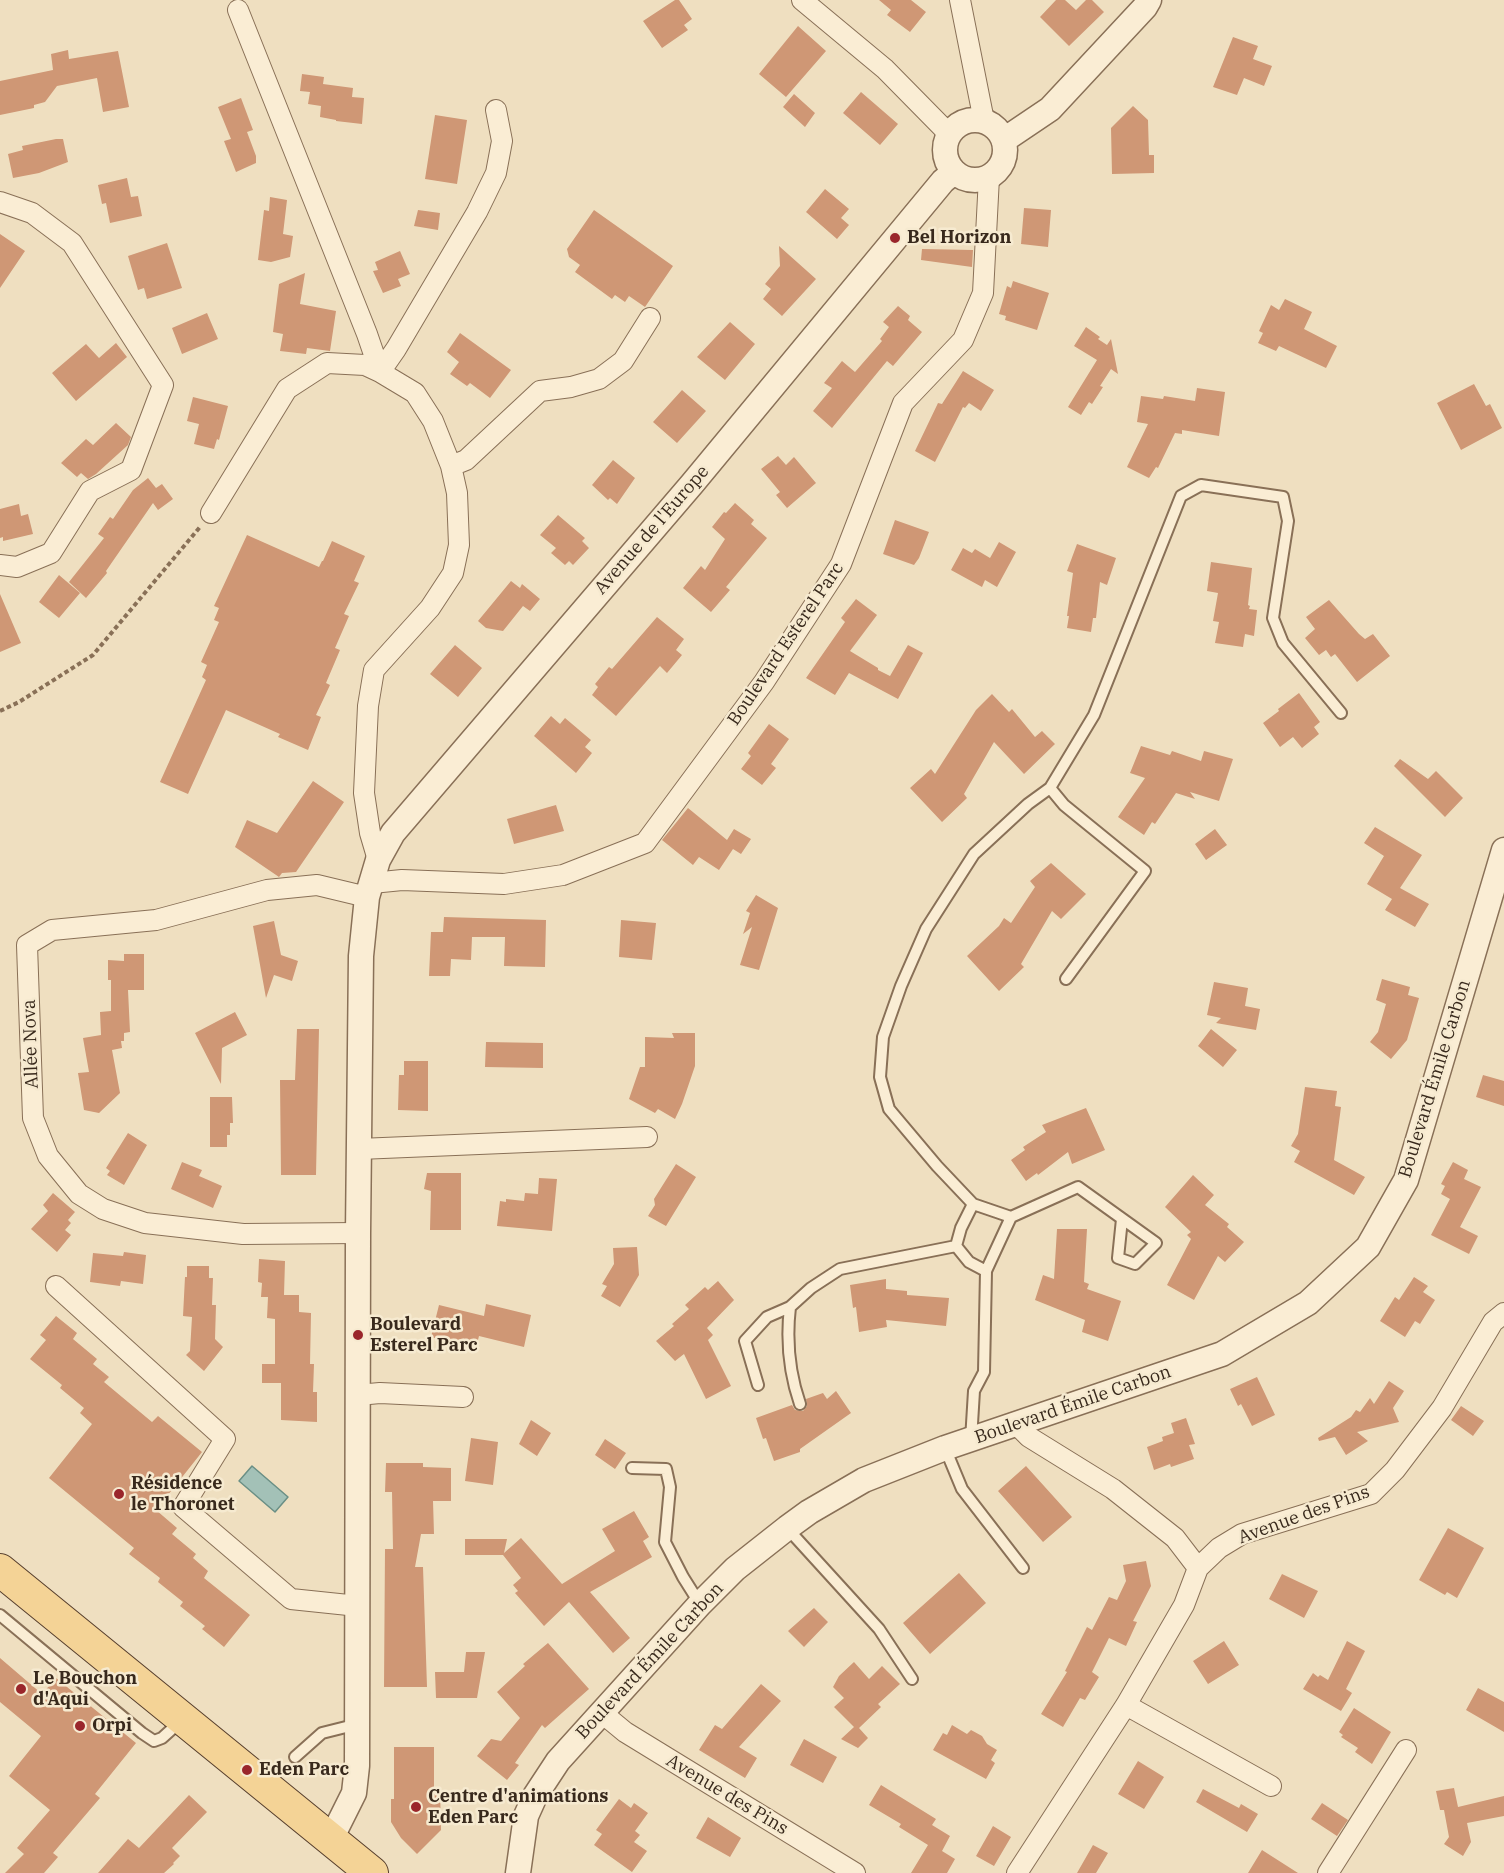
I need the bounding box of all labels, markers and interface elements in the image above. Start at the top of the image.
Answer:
place label: Bel Horizon [907,227,1011,249]
marker: Bel Horizon [888,231,902,245]
street label: Avenue de l'Europe [590,461,714,599]
street label: Boulevard Esterel Parc [723,558,849,730]
street label: Boulevard Émile Carbon [1395,977,1475,1181]
street label: Allée Nova [19,999,43,1089]
place label: Boulevard Esterel Parc [370,1314,478,1356]
marker: Boulevard Esterel Parc [351,1328,365,1342]
street label: Boulevard Émile Carbon [972,1361,1174,1449]
place label: Résidence le Thoronet [131,1473,235,1516]
street label: Avenue des Pins [1235,1481,1373,1549]
marker: Résidence le Thoronet [112,1487,126,1501]
street label: Boulevard Émile Carbon [572,1578,728,1744]
place label: Le Bouchon d'Aqui [33,1668,137,1710]
marker: Le Bouchon d'Aqui [14,1682,28,1696]
place label: Orpi [92,1715,132,1737]
marker: Orpi [73,1719,87,1733]
street label: Avenue des Pins [662,1750,792,1840]
place label: Eden Parc [259,1759,349,1781]
marker: Eden Parc [240,1763,254,1777]
place label: Centre d'animations Eden Parc [428,1786,608,1828]
marker: Centre d'animations Eden Parc [409,1800,423,1814]

